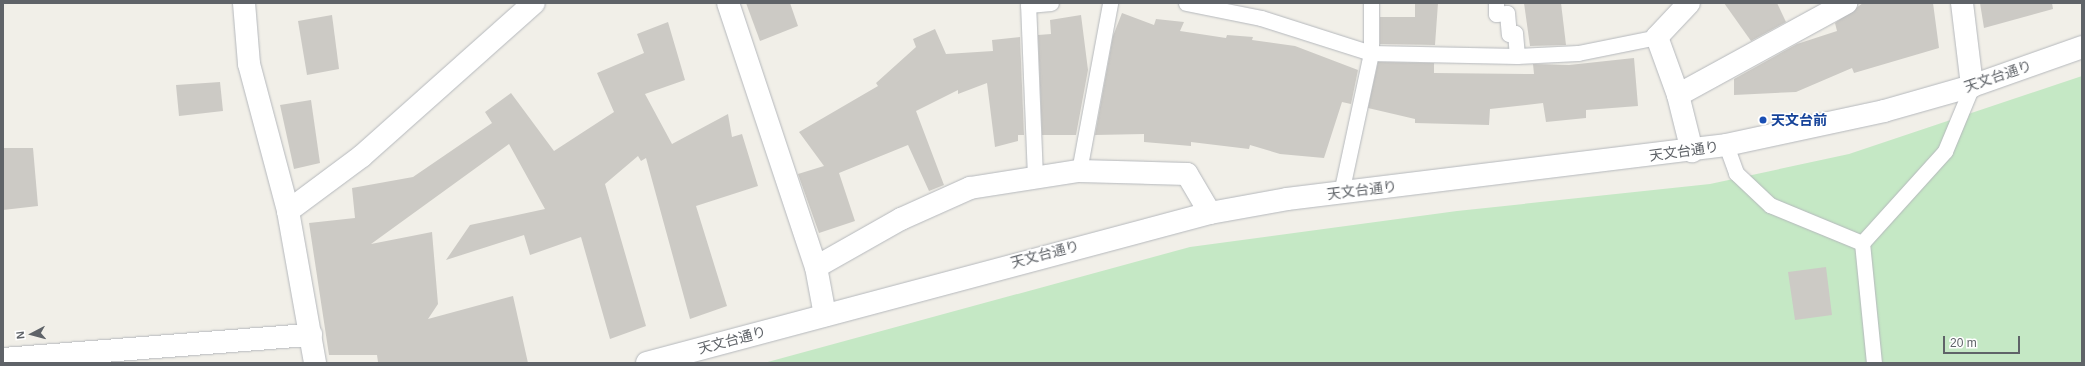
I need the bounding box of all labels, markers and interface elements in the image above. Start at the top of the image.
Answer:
street label: 天文台通り [1962,57,2034,95]
place label: 天文台前 [1771,112,1827,128]
marker: 天文台前 [1758,115,1768,125]
street label: 天文台通り [1648,138,1720,164]
street label: 天文台通り [1326,177,1398,203]
street label: 天文台通り [1009,237,1081,271]
north arrow [12,314,52,354]
street label: 天文台通り [696,323,768,357]
scale bar [1945,328,2022,354]
text: N [14,331,26,340]
text: 20 m [1950,336,1977,350]

